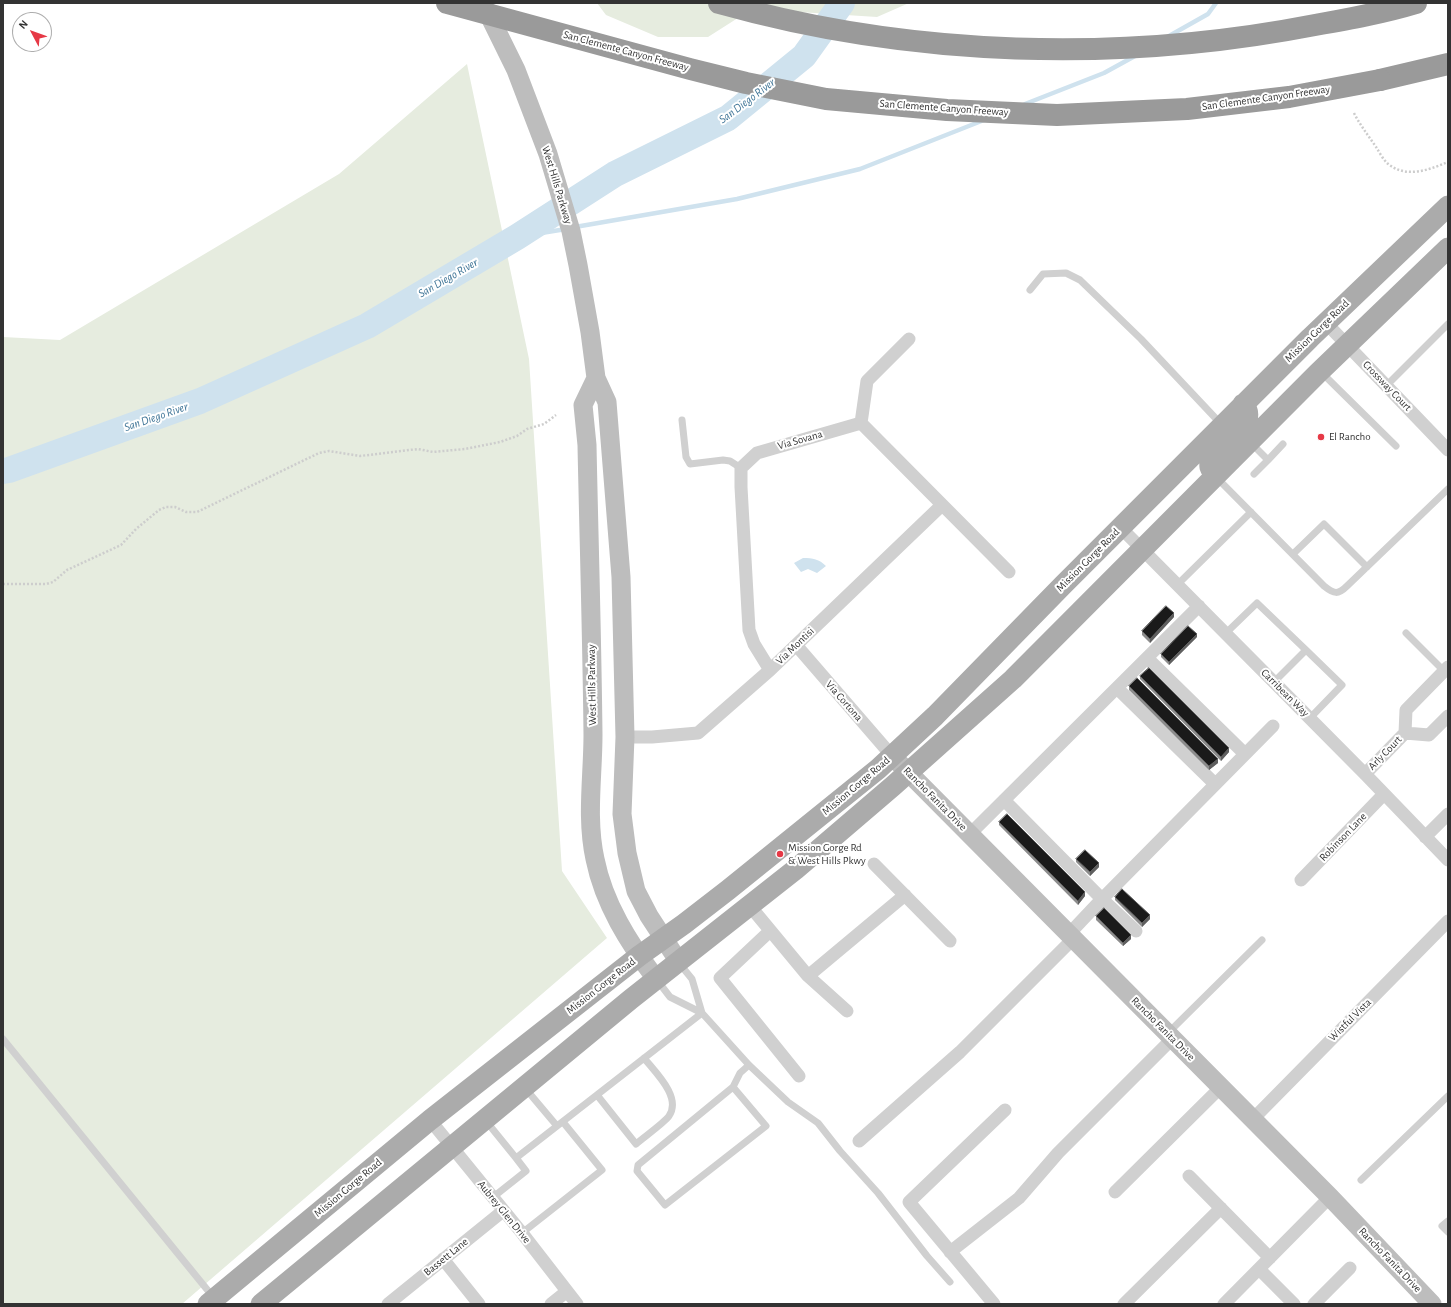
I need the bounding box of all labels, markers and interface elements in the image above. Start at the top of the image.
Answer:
north arrow [12,12,52,52]
text: N [17,18,30,31]
street label: San Clemente Canyon Freeway [562,28,690,74]
water label: San Diego River [716,75,778,127]
street label: San Clemente Canyon Freeway [1201,82,1331,114]
street label: San Clemente Canyon Freeway [879,97,1009,119]
street label: West Hills Parkway [539,144,575,226]
water label: San Diego River [416,255,480,301]
street label: Mission Gorge Road [1282,297,1352,365]
street label: Crossway Court [1360,358,1414,414]
water label: San Diego River [122,399,190,435]
street label: Via Sovana [776,427,824,453]
place label: El Rancho [1329,430,1371,444]
marker: El Rancho [1316,432,1326,442]
street label: Mission Gorge Road [1054,526,1122,594]
street label: Via Montisi [773,625,817,667]
street label: West Hills Parkway [585,644,599,726]
street label: Carribean Way [1258,666,1312,720]
street label: Via Cortona [823,678,865,724]
street label: Arly Court [1365,733,1405,773]
street label: Mission Gorge Road [819,754,893,818]
street label: Rancho Fanita Drive [900,764,970,834]
street label: Robinson Lane [1317,810,1369,864]
place label: Mission Gorge Rd & West Hills Pkwy [788,841,866,867]
marker: Mission Gorge Rd & West Hills Pkwy [775,849,785,859]
street label: Mission Gorge Road [564,955,638,1017]
street label: Rancho Fanita Drive [1128,994,1198,1064]
street label: Wistful Vista [1326,996,1374,1044]
street label: Mission Gorge Road [311,1156,385,1220]
street label: Aubrey Glen Drive [475,1178,533,1246]
street label: Rancho Fanita Drive [1356,1225,1424,1295]
street label: Bassett Lane [421,1235,471,1279]

